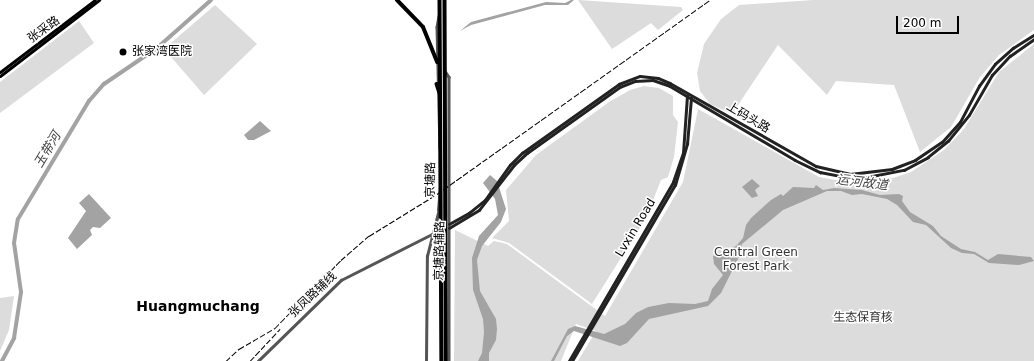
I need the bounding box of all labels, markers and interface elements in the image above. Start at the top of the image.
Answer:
scale bar [898,8,961,34]
street label: 张采路 [25,14,63,46]
text: 200 m [903,16,941,30]
place label: 张家湾医院 [132,45,192,59]
marker: 张家湾医院 [117,46,129,58]
street label: 上码头路 [724,99,772,137]
water label: 玉带河 [31,129,65,171]
street label: 京塘路 [423,162,439,198]
water label: 运河故道 [835,172,889,194]
street label: Lvxin Road [613,196,659,260]
street label: 京塘路辅路 [432,221,448,281]
park label: Central Green Forest Park [714,246,798,274]
street label: 张凤路辅线 [286,269,340,321]
district label: Huangmuchang [136,298,260,314]
park label: 生态保育核 [833,311,893,325]

